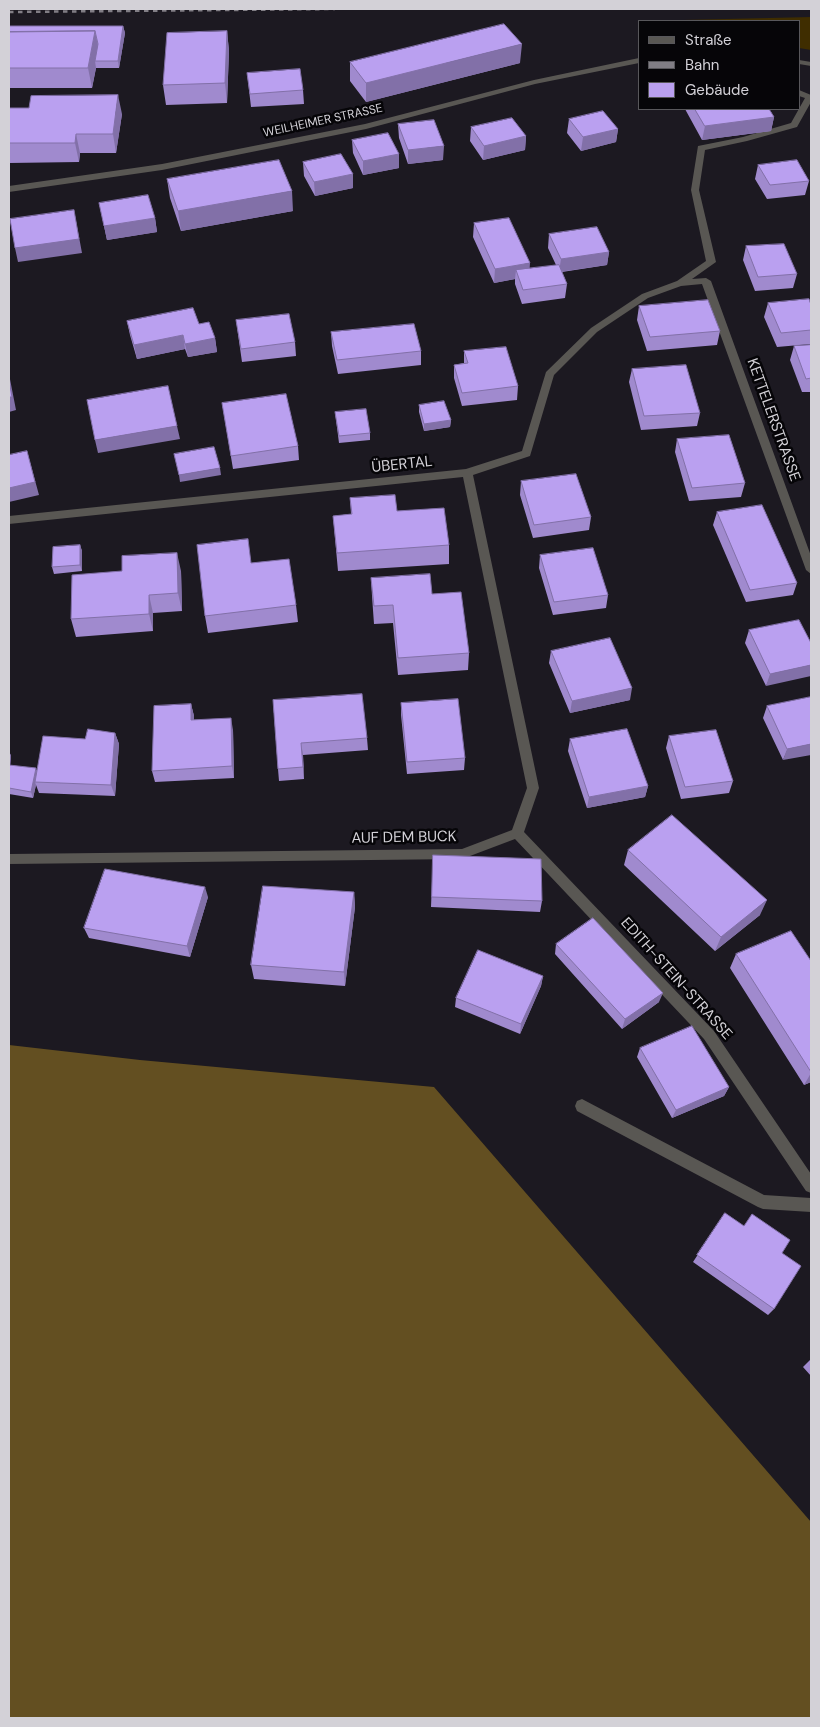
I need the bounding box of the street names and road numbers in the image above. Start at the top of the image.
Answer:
street label: WEILHEIMER STRASSE [262,101,384,141]
street label: KETTELERSTRASSE [742,356,804,484]
street label: ÜBERTAL [371,453,433,477]
street label: AUF DEM BUCK [351,828,457,848]
street label: EDITH-STEIN-STRASSE [616,914,736,1044]

